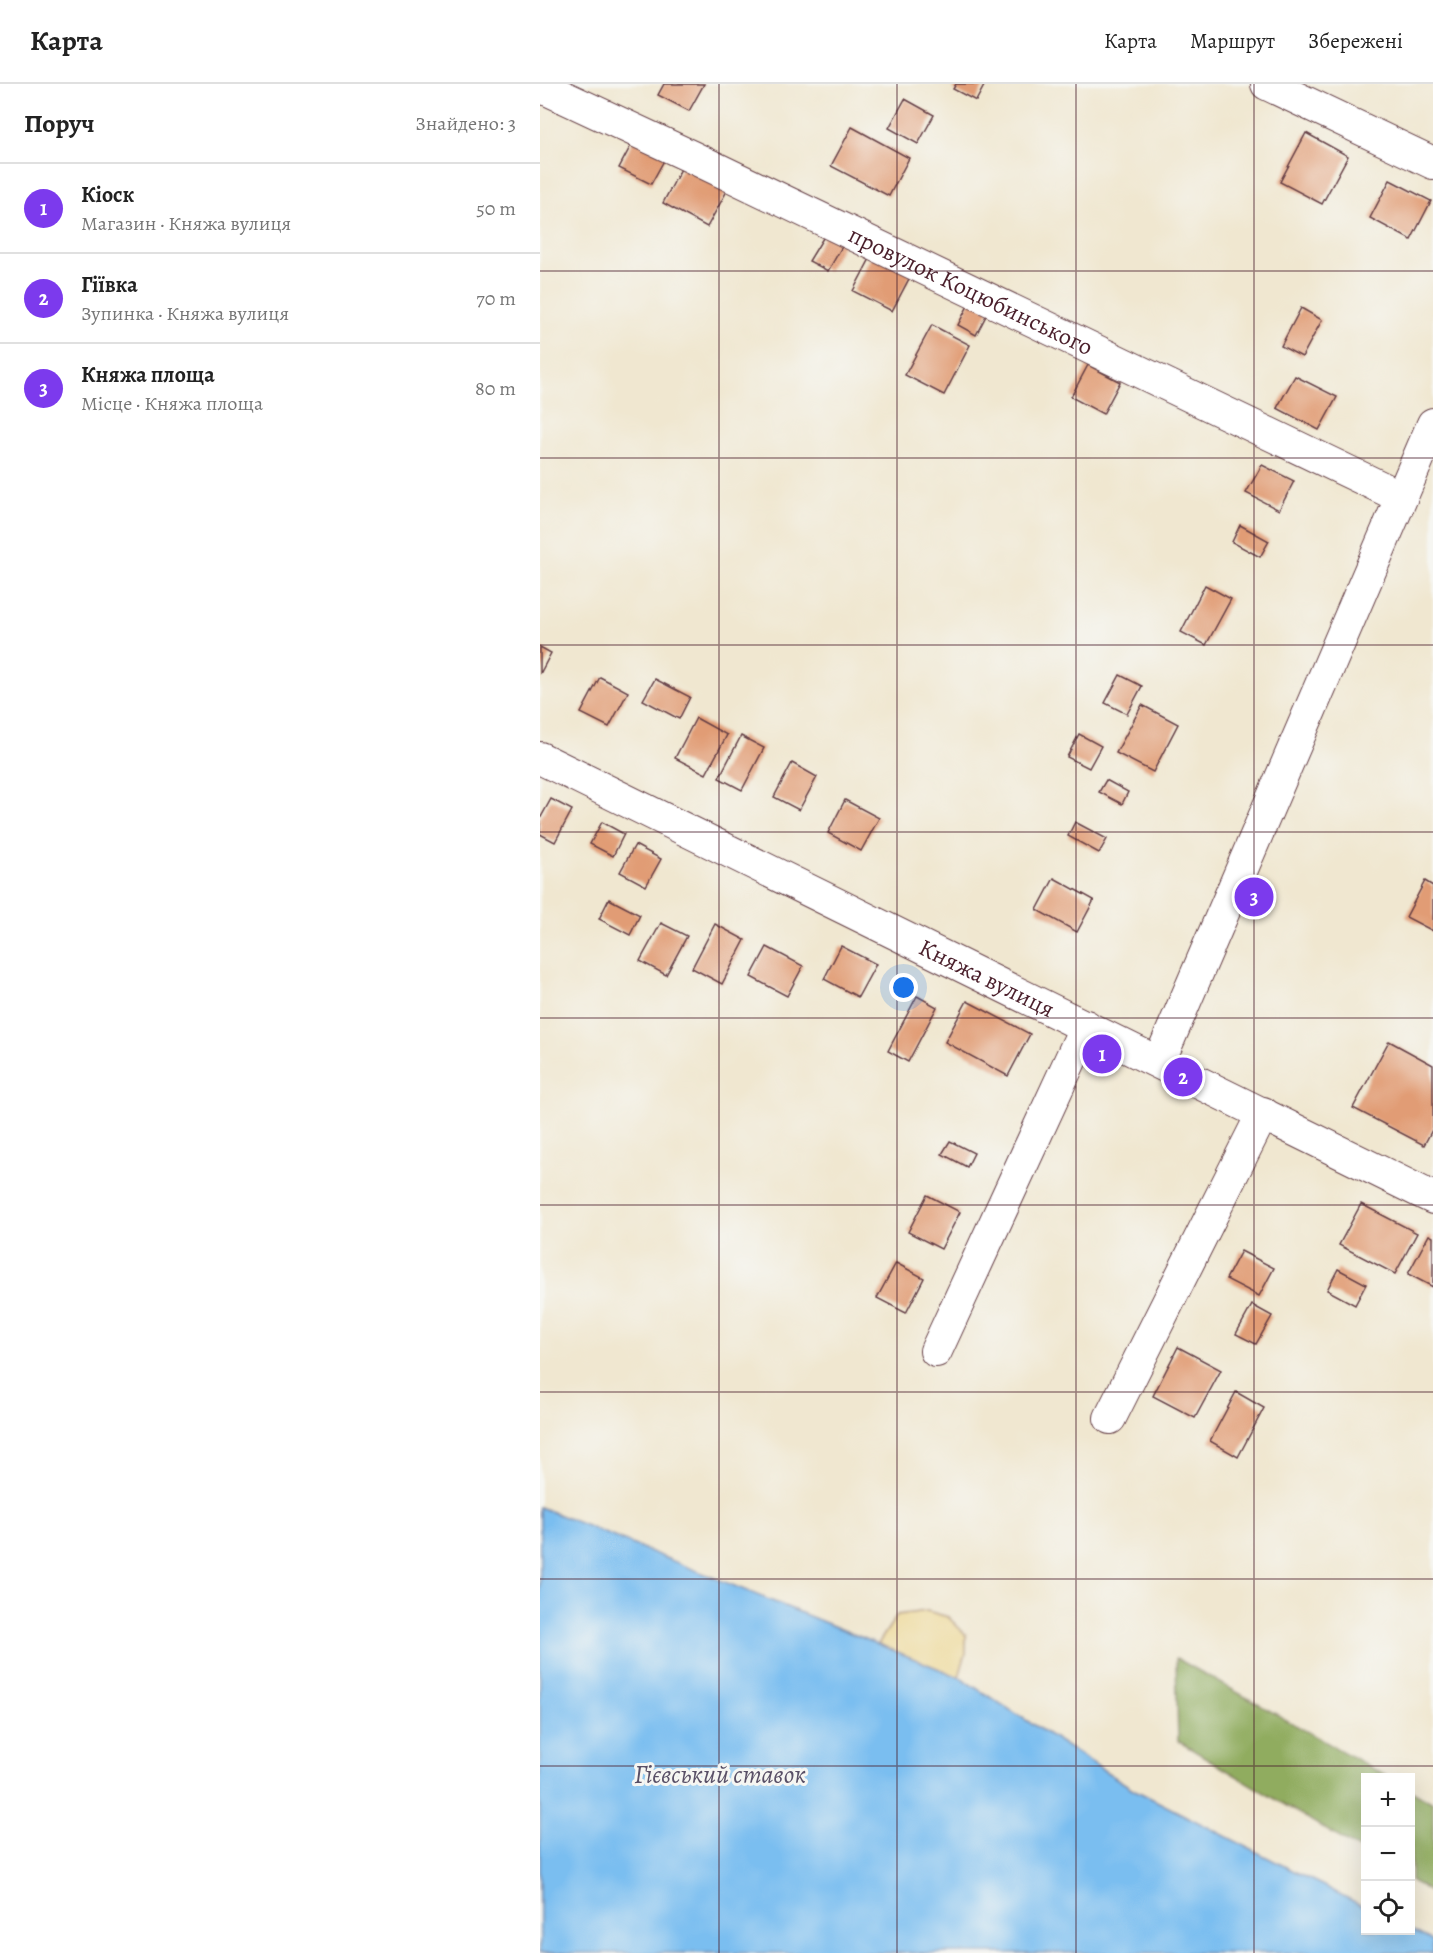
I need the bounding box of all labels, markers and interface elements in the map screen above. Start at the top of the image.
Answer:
text: Карта [30,22,103,60]
text: Карта [1104,27,1157,55]
text: Маршрут [1190,27,1275,55]
text: Збережені [1308,27,1403,55]
text: Поруч [24,106,95,141]
text: Знайдено: 3 [415,110,516,137]
text: Кіоск [81,180,134,210]
text: 1 [40,195,47,222]
text: 50 m [476,195,516,222]
text: Магазин · Княжа вулиця [81,210,291,237]
street label: провулок Коцюбинського [843,218,1098,363]
text: Гіївка [81,270,138,300]
text: 2 [39,285,48,312]
text: 70 m [476,285,516,312]
text: Зупинка · Княжа вулиця [81,300,289,327]
text: Княжа площа [81,360,215,390]
text: 3 [39,375,48,402]
text: 80 m [475,375,516,402]
text: Місце · Княжа площа [81,390,263,417]
pin: 3 [1234,874,1274,920]
street label: Княжа вулиця [913,931,1060,1025]
your location [889,973,918,1002]
pin: 1 [1082,1032,1122,1076]
pin: 2 [1164,1054,1202,1100]
water label: Гієвський ставок [634,1757,806,1792]
map controls [1361,1773,1415,1935]
button: + [1361,1773,1415,1827]
button: − [1361,1827,1415,1881]
button: locate [1361,1881,1415,1935]

